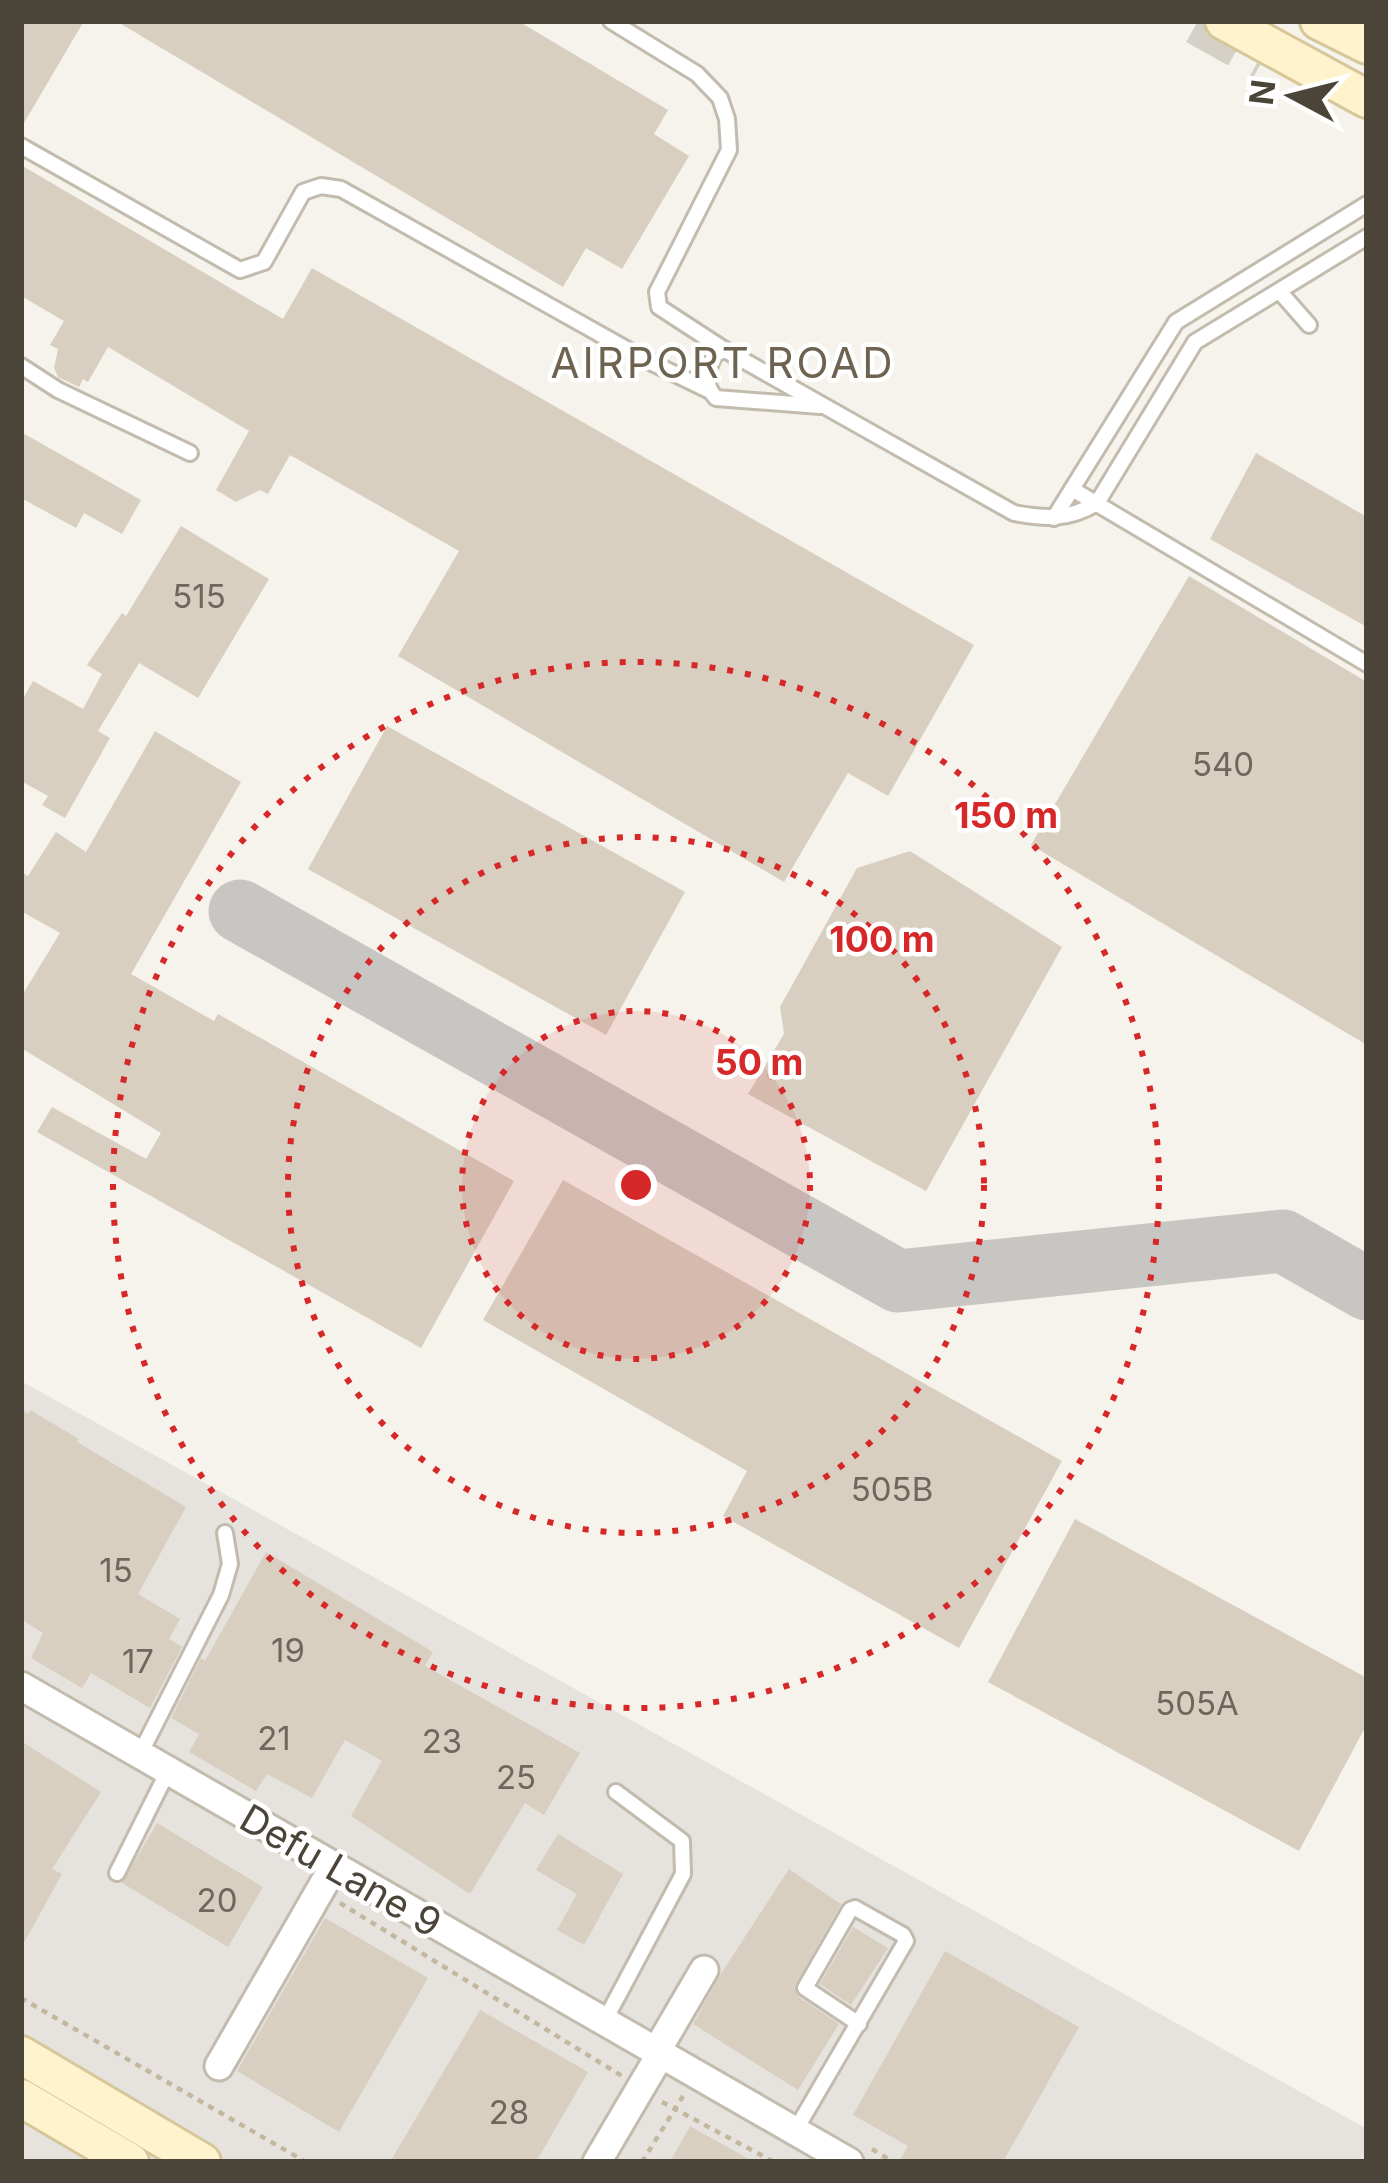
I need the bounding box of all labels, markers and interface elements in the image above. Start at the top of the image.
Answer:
north arrow [1232,36,1352,156]
text: N [1241,77,1284,107]
district label: AIRPORT ROAD [550,337,896,388]
house number: 515 [172,576,226,616]
house number: 540 [1192,744,1254,784]
text: 150 m [954,793,1058,837]
text: 100 m [829,917,935,961]
text: 50 m [715,1040,803,1084]
centre of rings [615,1164,657,1206]
house number: 505B [851,1469,933,1509]
house number: 15 [99,1550,133,1590]
house number: 19 [271,1630,305,1670]
house number: 17 [122,1641,154,1681]
house number: 505A [1155,1683,1239,1723]
house number: 21 [257,1718,291,1758]
house number: 23 [422,1721,462,1761]
house number: 25 [496,1757,536,1797]
street label: Defu Lane 9 [232,1794,450,1946]
house number: 20 [197,1880,237,1920]
house number: 28 [489,2092,529,2132]

